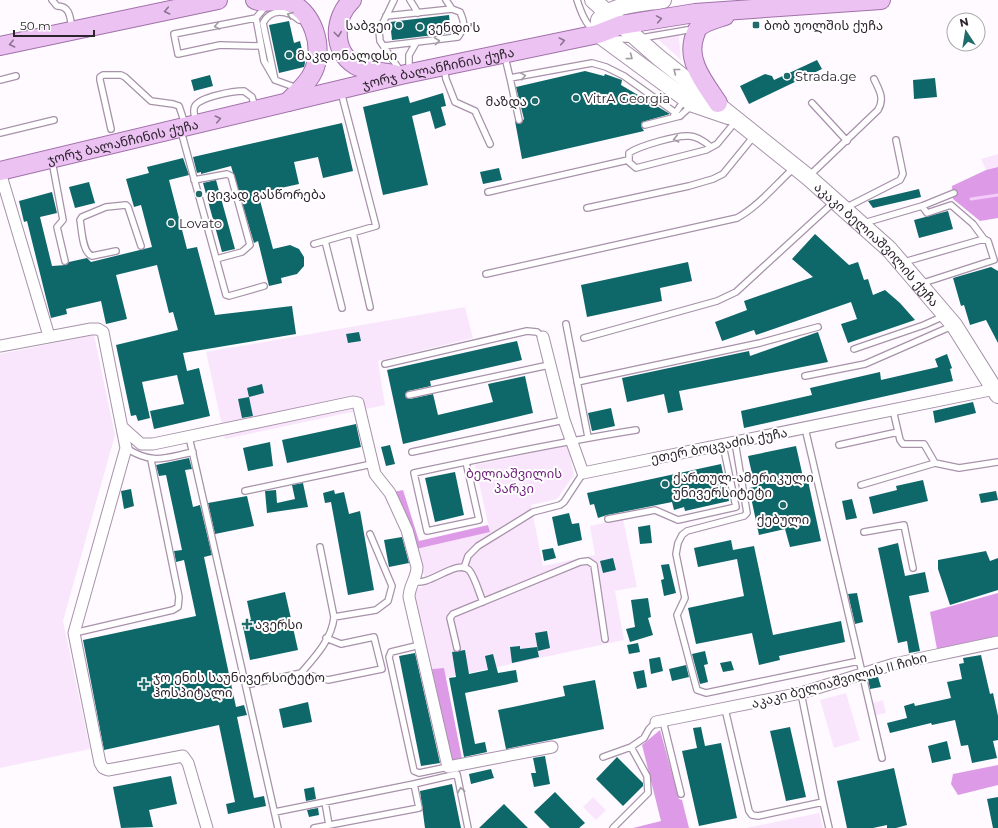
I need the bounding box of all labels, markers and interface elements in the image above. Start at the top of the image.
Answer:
one-way arrow [163,6,170,14]
scale bar [14,12,94,38]
one-way arrow [287,12,294,20]
north arrow [946,12,986,52]
text: N [958,14,970,30]
one-way arrow [656,15,662,24]
place label: საბვეი [346,17,391,33]
place label: ბობ უოლშის ქუჩა [764,17,883,34]
text: 50 m [20,18,51,33]
place label: ვენდი'ს [428,19,480,36]
marker: საბვეი [394,20,404,30]
marker: ბობ უოლშის ქუჩა [751,20,761,30]
one-way arrow [214,21,220,29]
marker: ვენდი'ს [415,22,425,32]
one-way arrow [334,31,343,37]
one-way arrow [434,36,440,45]
one-way arrow [559,38,565,46]
one-way arrow [9,39,15,47]
street label: ჯორჯ ბალანჩინის ქუჩა [360,44,516,92]
place label: მაკდონალდსი [297,47,397,64]
marker: მაკდონალდსი [284,50,294,60]
one-way arrow [626,52,633,60]
place label: Strada.ge [795,68,857,84]
one-way arrow [673,69,680,76]
marker: Strada.ge [782,71,792,81]
one-way arrow [520,72,526,80]
place label: VitrA Georgia [584,90,670,106]
place label: მაზდა [486,93,527,110]
marker: VitrA Georgia [571,93,581,103]
marker: მაზდა [530,96,540,106]
one-way arrow [215,115,221,123]
street label: ჯორჯ ბალანჩინის ქუჩა [45,116,200,168]
one-way arrow [672,134,679,142]
street label: აკაკი ბელიაშვილის ქუჩა [811,179,943,310]
place label: ცივად გასწორება [207,186,326,203]
marker: ცივად გასწორება [194,189,204,199]
place label: Lovato [179,215,222,231]
marker: Lovato [166,218,176,228]
street label: ეთერ ბოცვაძის ქუჩა [649,424,789,466]
park label: ბელიაშვილის პარკი [466,465,562,496]
place label: ქართულ-ამერიკული უნივერსიტეტი [673,469,814,500]
marker: ქართულ-ამერიკული უნივერსიტეტი [660,479,670,489]
marker: ქებული [778,500,788,510]
place label: ქებული [757,511,809,528]
place label: ავერსი [255,616,303,632]
marker: ავერსი [242,619,252,629]
street label: აკაკი ბელიაშვილის II ჩიხი [749,649,929,712]
place label: ჯო ენის საუნივერსიტეტო ჰოსპიტალი [153,669,325,701]
marker: ჯო ენის საუნივერსიტეტო ჰოსპიტალი [138,678,150,690]
one-way arrow [457,787,465,793]

